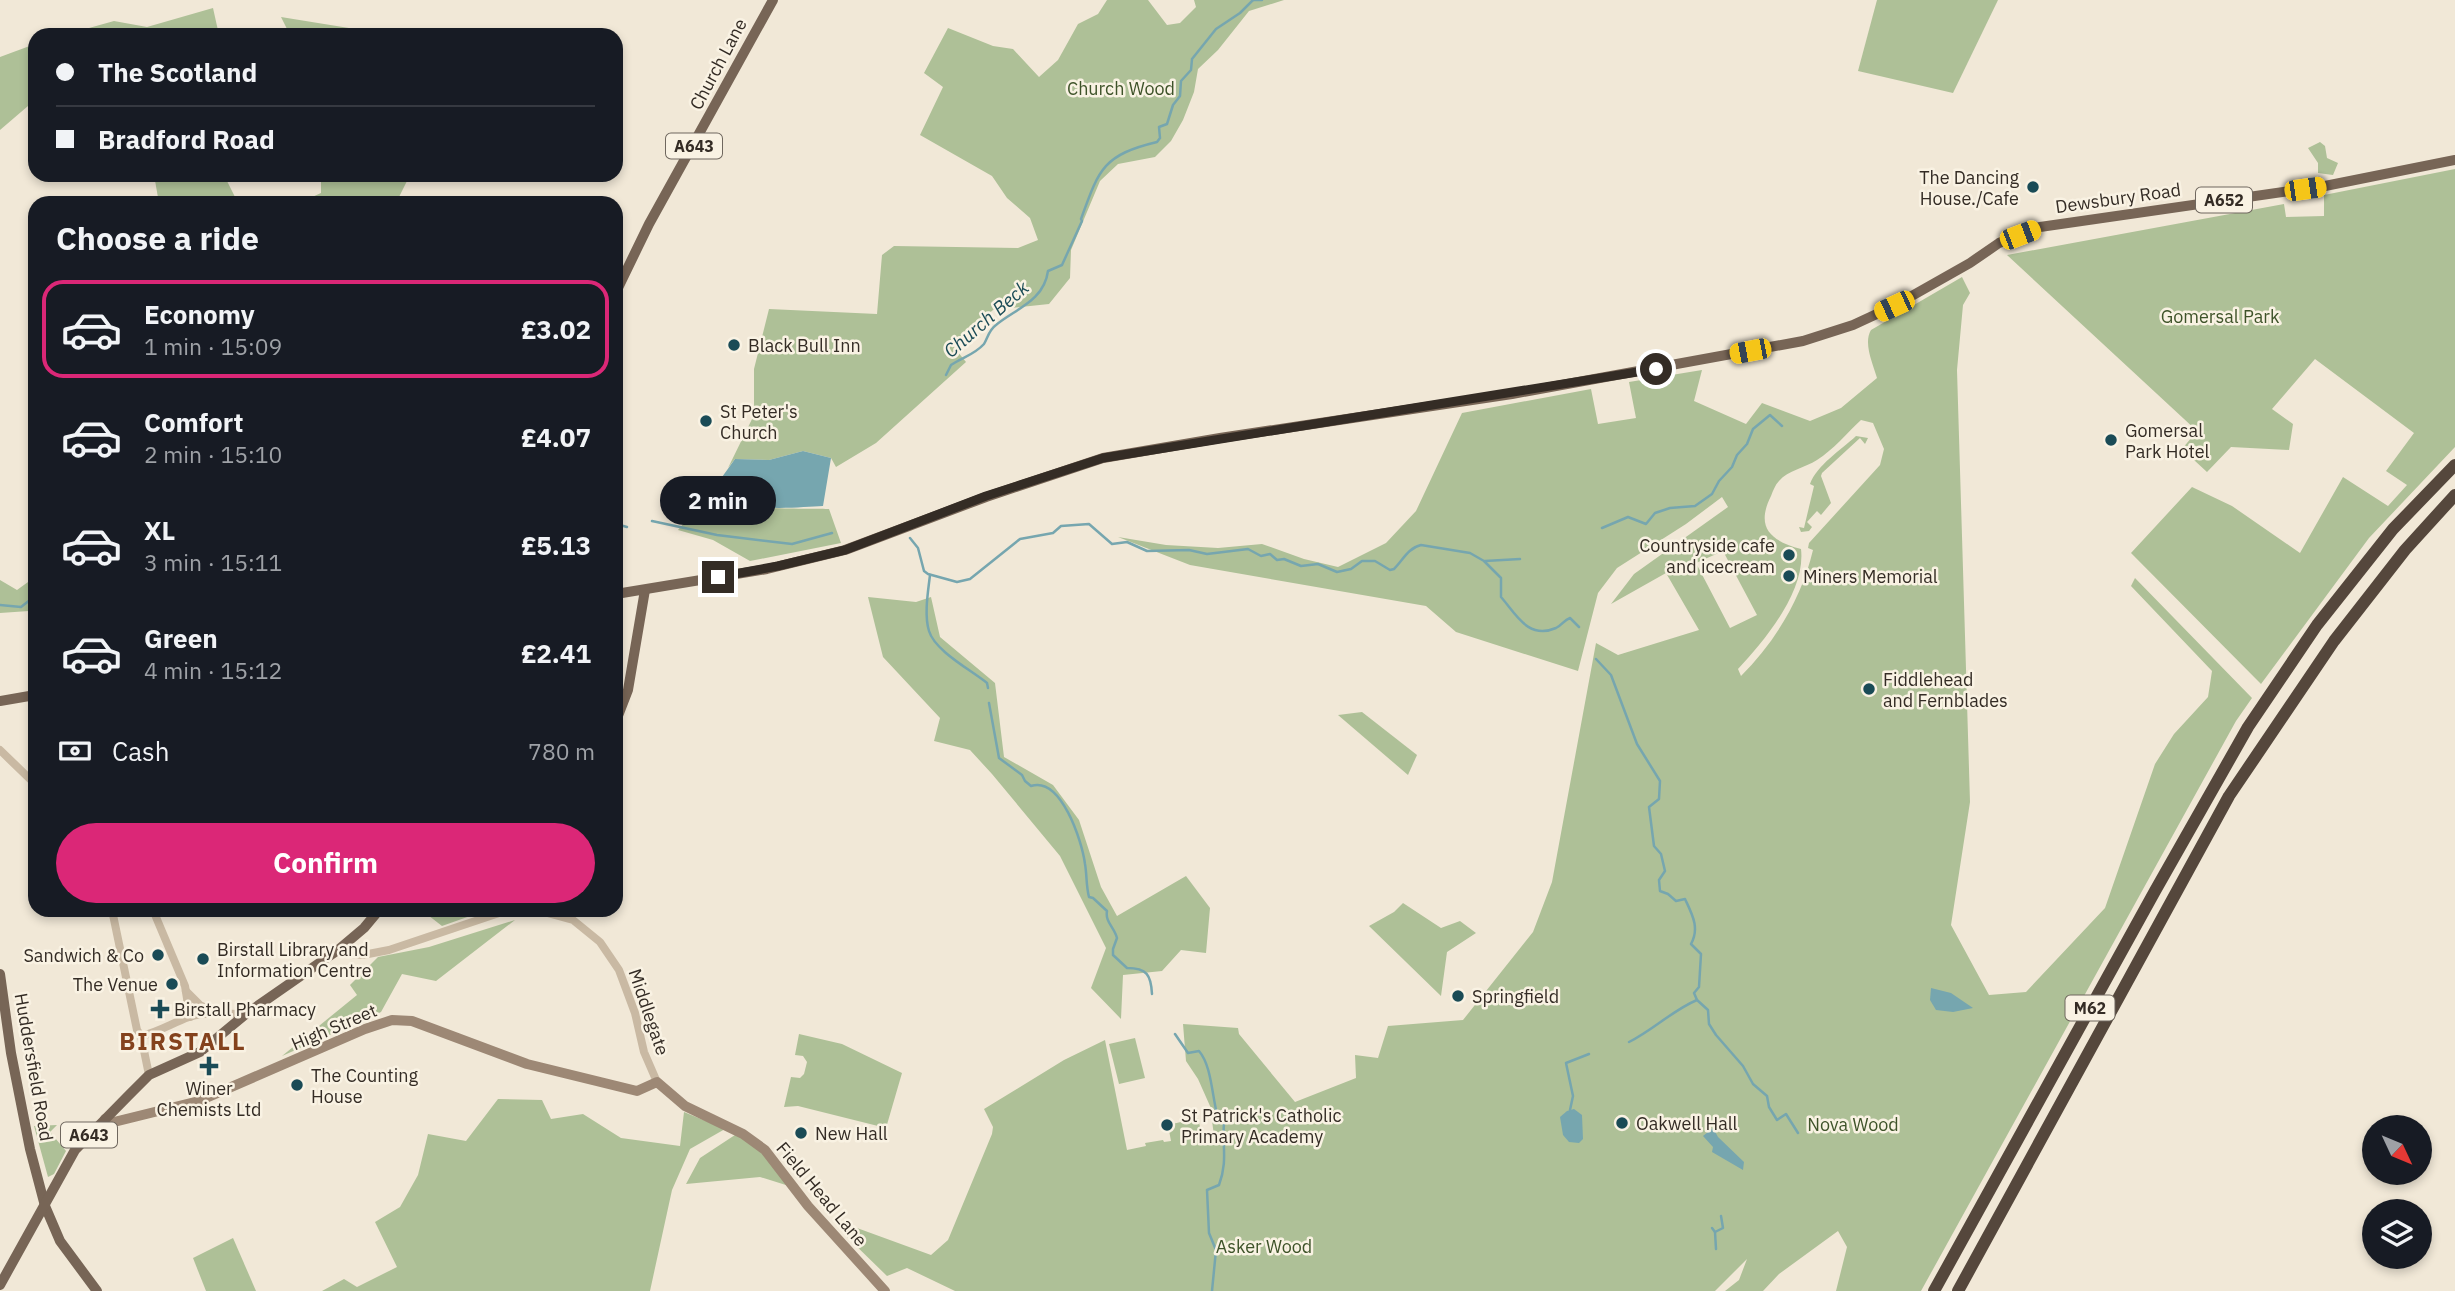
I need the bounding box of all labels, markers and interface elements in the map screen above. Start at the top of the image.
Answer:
street label: Church Lane [684,14,752,114]
text: The Scotland [98,55,257,89]
park label: Church Wood [1067,77,1175,100]
text: Bradford Road [98,122,275,156]
road number: A643 [666,134,722,158]
place label: The Dancing House./Cafe [1919,166,2019,210]
car [2283,176,2328,202]
street label: Dewsbury Road [2054,178,2182,218]
marker: The Dancing House./Cafe [2025,179,2041,195]
road number: A652 [2196,188,2252,212]
text: Choose a ride [56,217,259,259]
car [1997,218,2044,252]
water label: Church Beck [939,275,1034,362]
car [1871,288,1918,324]
text: Economy [144,297,255,331]
icon: car [60,298,123,361]
park label: Gomersal Park [2161,305,2280,328]
text: £3.02 [521,312,591,346]
text: 1 min · 15:09 [144,331,282,361]
place label: Black Bull Inn [748,334,861,357]
marker: Black Bull Inn [726,337,742,353]
car [1728,337,1773,365]
route start [1640,353,1672,385]
place label: St Peter's Church [720,400,798,444]
text: Comfort [144,405,243,439]
icon: car [60,406,123,469]
marker: St Peter's Church [698,413,714,429]
place label: Gomersal Park Hotel [2125,419,2210,463]
text: £4.07 [521,420,591,454]
marker: Gomersal Park Hotel [2103,432,2119,448]
text: 2 min · 15:10 [144,439,282,469]
callout: 2 min [660,476,776,524]
text: 2 min [688,485,748,515]
text: XL [144,513,175,547]
icon: car [60,514,123,577]
text: £5.13 [521,528,591,562]
place label: Countryside cafe and icecream [1639,534,1775,578]
text: 3 min · 15:11 [144,547,282,577]
marker: Countryside cafe and icecream [1781,547,1797,563]
route end [702,561,734,593]
place label: Miners Memorial [1803,565,1938,588]
marker: Miners Memorial [1781,568,1797,584]
text: Green [144,621,218,655]
icon: car [60,622,123,685]
text: £2.41 [521,636,591,670]
text: 4 min · 15:12 [144,655,282,685]
place label: Fiddlehead and Fernblades [1883,668,2008,712]
marker: Fiddlehead and Fernblades [1861,681,1877,697]
icon: cash [56,732,94,770]
text: Cash [112,734,169,768]
text: 780 m [528,736,595,766]
button: Confirm [56,823,595,903]
place label: Birstall Library and Information Centre [217,938,372,982]
place label: Sandwich & Co [23,944,144,967]
marker: Sandwich & Co [150,947,166,963]
marker: Birstall Library and Information Centre [195,951,211,967]
street label: Middlegate [623,966,675,1058]
place label: The Venue [73,973,158,996]
marker: The Venue [164,976,180,992]
place label: Springfield [1472,985,1559,1008]
marker: Springfield [1450,988,1466,1004]
street label: Huddersfield Road [10,991,58,1143]
road number: M62 [2066,996,2114,1020]
place label: Birstall Pharmacy [174,998,316,1021]
street label: High Street [288,999,380,1055]
marker: Birstall Pharmacy [152,1001,168,1017]
district label: BIRSTALL [119,1025,247,1057]
marker: Winer Chemists Ltd [201,1058,217,1074]
place label: The Counting House [311,1064,418,1108]
place label: Winer Chemists Ltd [157,1077,262,1121]
marker: The Counting House [289,1077,305,1093]
place label: St Patrick's Catholic Primary Academy [1181,1104,1342,1148]
place label: Oakwell Hall [1636,1112,1738,1135]
park label: Nova Wood [1807,1113,1899,1136]
marker: Oakwell Hall [1614,1115,1630,1131]
north arrow [2362,1115,2432,1185]
map controls [2362,1115,2432,1269]
marker: St Patrick's Catholic Primary Academy [1159,1117,1175,1133]
road number: A643 [61,1122,117,1148]
place label: New Hall [815,1122,888,1145]
marker: New Hall [793,1125,809,1141]
street label: Field Head Lane [772,1137,873,1251]
button: layers [2362,1199,2432,1269]
park label: Asker Wood [1216,1235,1312,1258]

